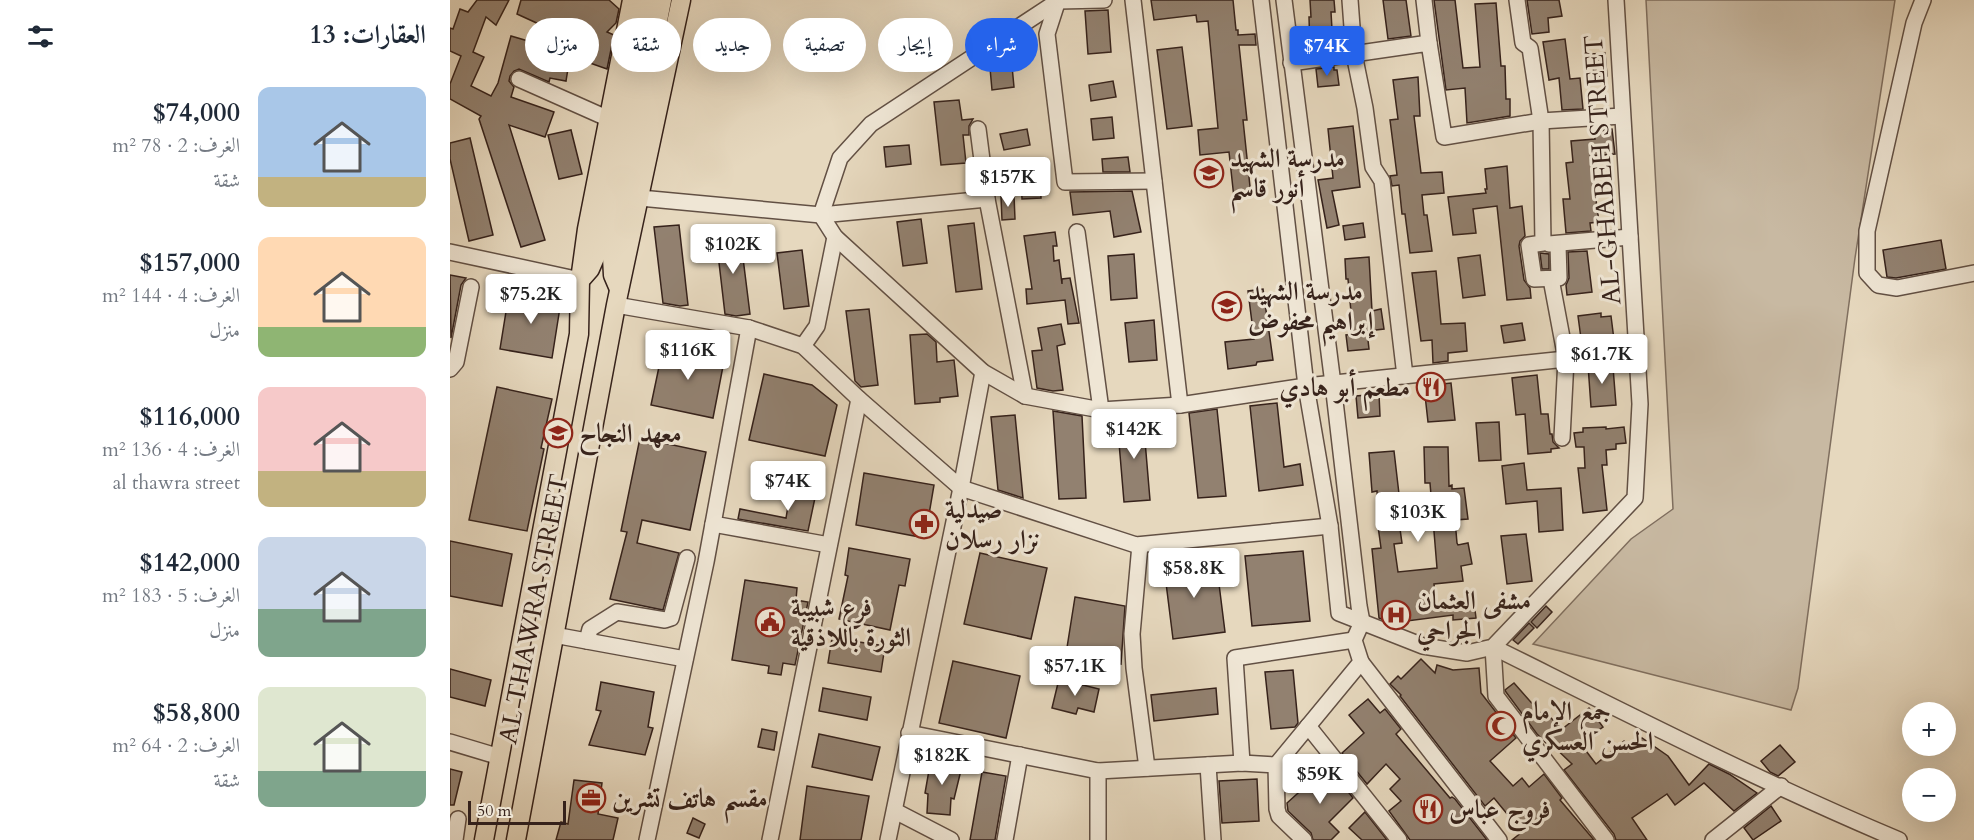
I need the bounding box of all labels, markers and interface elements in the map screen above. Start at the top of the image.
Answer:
text: العقارات: 13 [309,17,426,52]
chip: منزل [525,18,599,72]
chip: شقة [611,18,681,72]
chip: جديد [693,18,771,72]
chip: تصفية [783,18,866,72]
chip: إيجار [878,18,953,72]
chip: شراء [965,18,1038,72]
icon: filters [24,20,57,53]
pin: $74K [1291,26,1363,77]
text: $74K [1304,32,1350,59]
street label: AL-GHABEH STREET [1576,34,1629,306]
text: $74,000 [152,95,240,130]
icon: home [306,111,378,183]
text: الغرف: 2 · 78 m² [112,132,240,159]
place label: مدرسة الشهيد أنور قاسم [1230,141,1345,214]
pin: $157K [966,157,1050,208]
school or university icon: مدرسة الشهيد أنور قاسم [1193,157,1225,189]
text: $157K [979,163,1037,190]
text: شقة [214,167,240,194]
pin: $102K [691,224,775,275]
text: $102K [704,230,762,257]
text: $157,000 [139,245,240,280]
icon: home [306,261,378,333]
pin: $75.2K [482,274,580,325]
place label: مدرسة الشهيد إبراهيم محفوض [1248,274,1376,347]
text: $75.2K [500,280,562,307]
text: الغرف: 4 · 144 m² [102,282,240,309]
school or university icon: مدرسة الشهيد إبراهيم محفوض [1211,290,1243,322]
text: منزل [209,317,240,344]
pin: $116K [646,330,730,381]
pin: $61.7K [1553,334,1651,385]
text: $116K [659,336,717,363]
text: $61.7K [1571,340,1633,367]
place label: مطعم أبو هادي [1279,369,1410,411]
restaurant icon: مطعم أبو هادي [1415,371,1447,403]
text: $116,000 [139,399,240,434]
pin: $142K [1092,409,1176,460]
icon: home [306,411,378,483]
text: $142K [1105,415,1163,442]
place label: معهد النجاح [579,416,682,456]
school or university icon: معهد النجاح [542,417,574,449]
text: الغرف: 4 · 136 m² [102,436,240,463]
pin: $74K [752,461,824,512]
text: $74K [765,467,811,494]
text: al thawra street [113,469,240,496]
street label: AL THAWRA STREET [490,471,577,747]
place label: صيدلية نزار رسلان [945,492,1040,557]
pin: $103K [1376,492,1460,543]
text: $103K [1389,498,1447,525]
pharmacy icon: صيدلية نزار رسلان [908,508,940,540]
text: $142,000 [139,545,240,580]
pin: $58.8K [1145,548,1243,599]
text: $58.8K [1163,554,1225,581]
icon: home [306,561,378,633]
text: الغرف: 5 · 183 m² [102,582,240,609]
place label: مشفى العثمان الجراحي [1416,583,1531,652]
place label: فرع شبيبة الثورة باللاذقية [791,590,911,655]
hospital icon: مشفى العثمان الجراحي [1380,599,1412,631]
public building icon: فرع شبيبة الثورة باللاذقية [754,606,786,638]
text: منزل [209,617,240,644]
pin: $57.1K [1026,646,1124,697]
text: $57.1K [1044,652,1106,679]
place label: جمع الإمام الحسن العسكري [1522,694,1653,763]
text: $58,800 [152,695,240,730]
map controls [1902,702,1956,822]
button: + [1902,702,1956,756]
mosque icon: جمع الإمام الحسن العسكري [1485,710,1517,742]
icon: home [306,711,378,783]
text: الغرف: 2 · 64 m² [112,732,240,759]
pin: $182K [900,735,984,786]
text: $182K [913,741,971,768]
pin: $59K [1284,754,1356,805]
text: $59K [1297,760,1343,787]
text: شقة [214,767,240,794]
button: − [1902,768,1956,822]
place label: مقسم هاتف تشرين [612,781,768,824]
office icon: مقسم هاتف تشرين [575,782,607,814]
place label: فروج عباس [1449,792,1551,832]
restaurant icon: فروج عباس [1412,793,1444,825]
scale bar [468,798,566,826]
text: 50 m [477,800,511,822]

